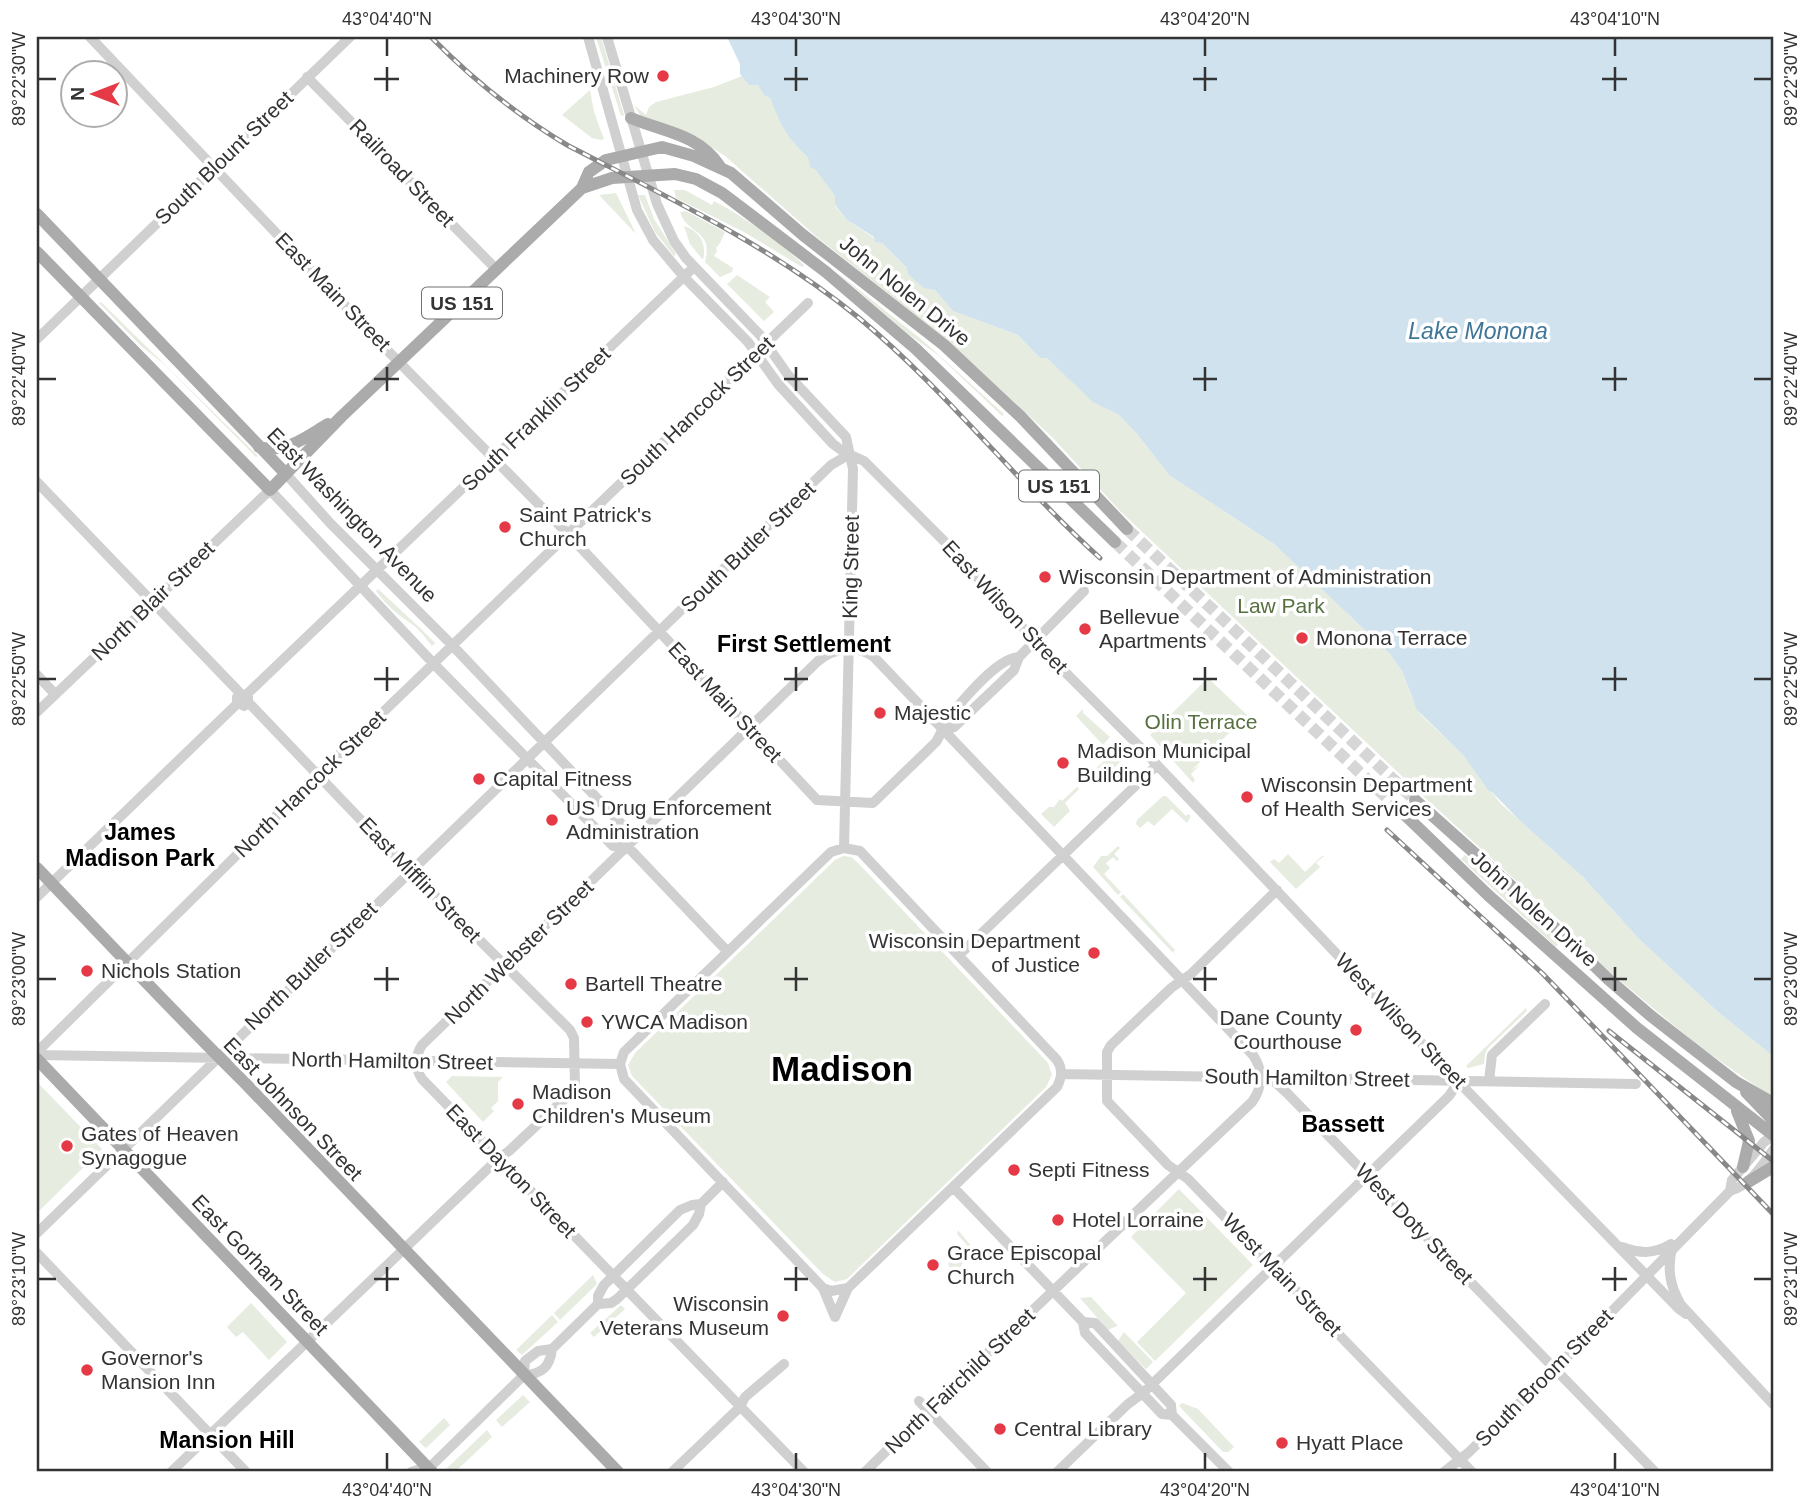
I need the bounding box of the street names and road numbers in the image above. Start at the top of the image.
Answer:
street label: South Blount Street [150,86,297,229]
street label: Railroad Street [345,114,459,231]
street label: East Main Street [271,228,396,356]
street label: John Nolen Drive [835,231,975,350]
road number: US 151 [422,288,502,318]
street label: South Hancock Street [615,331,778,490]
street label: South Franklin Street [457,342,615,495]
street label: East Washington Avenue [263,423,442,607]
road number: US 151 [1019,471,1099,502]
street label: South Butler Street [676,477,820,617]
street label: King Street [838,515,863,619]
street label: North Blair Street [87,536,219,665]
street label: East Wilson Street [938,536,1073,678]
street label: East Main Street [664,637,787,766]
street label: North Hancock Street [229,706,390,862]
street label: East Mifflin Street [355,813,486,947]
street label: John Nolen Drive [1467,846,1602,971]
street label: North Webster Street [440,875,598,1028]
street label: North Butler Street [240,897,381,1034]
street label: West Wilson Street [1331,949,1472,1093]
street label: East Johnson Street [219,1033,367,1185]
street label: North Hamilton Street [291,1047,493,1074]
street label: South Hamilton Street [1204,1064,1410,1091]
street label: East Dayton Street [442,1099,581,1242]
street label: West Doty Street [1351,1159,1478,1289]
street label: East Gorham Street [188,1190,333,1340]
street label: West Main Street [1218,1209,1347,1341]
street label: North Fairchild Street [880,1303,1039,1458]
street label: South Broom Street [1470,1304,1617,1451]

